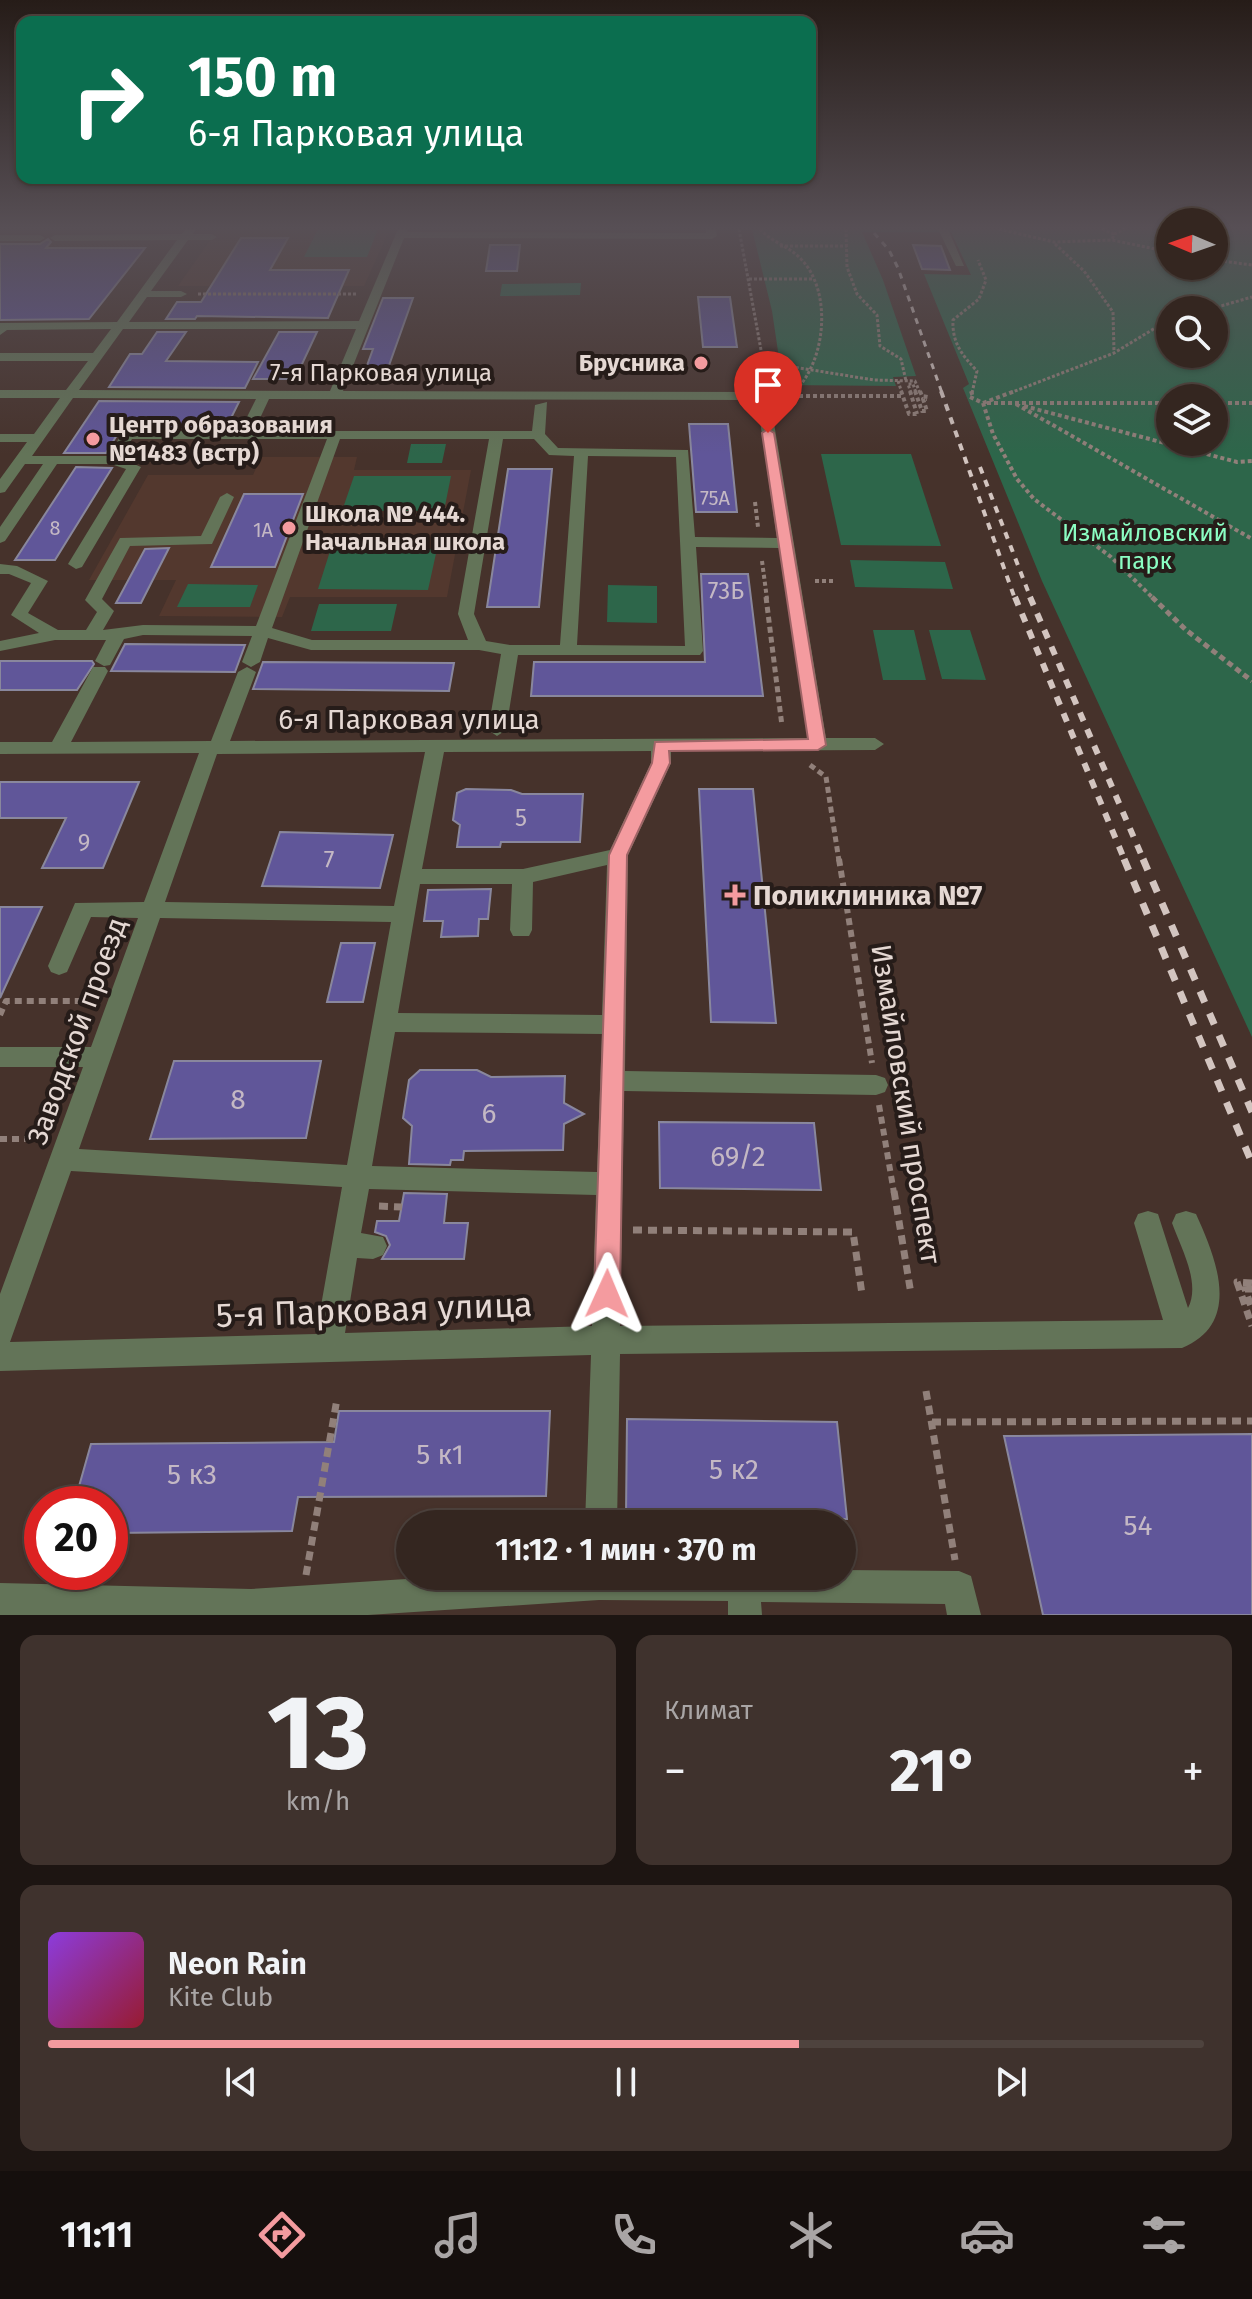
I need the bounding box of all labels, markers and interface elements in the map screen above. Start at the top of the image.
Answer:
text: 150 m [188,44,337,111]
icon: right [56,48,160,152]
text: 6-я Парковая улица [188,112,524,156]
north arrow [1156,208,1228,280]
map controls [1156,208,1228,456]
button: search [1156,296,1228,368]
place label: Брусника [579,349,685,377]
pin [734,351,802,433]
marker: Брусника [692,354,710,372]
street label: 7-я Парковая улица [270,359,492,387]
icon: arrive [746,363,790,407]
button: layers [1156,384,1228,456]
place label: Центр образования №1483 (встр) [109,411,333,467]
marker: Центр образования №1483 (встр) [84,430,102,448]
house number: 75А [700,486,731,510]
place label: Школа № 444. Начальная школа [305,500,505,556]
house number: 8 [49,516,61,540]
house number: 1А [253,518,274,542]
marker: Школа № 444. Начальная школа [280,519,298,537]
park label: Измайловский парк [1062,519,1228,575]
house number: 73Б [708,577,744,605]
street label: 6-я Парковая улица [278,703,540,736]
house number: 5 [515,804,527,832]
house number: 9 [78,829,90,857]
house number: 7 [324,846,334,874]
place label: Поликлиника №7 [753,879,982,912]
marker: Поликлиника №7 [724,884,746,906]
street label: Заводской проезд [21,913,133,1149]
street label: Измайловский проспект [864,942,948,1266]
house number: 8 [230,1083,246,1116]
house number: 6 [482,1097,496,1130]
house number: 69/2 [710,1140,766,1173]
position arrow [565,1252,649,1336]
street label: 5-я Парковая улица [215,1284,533,1336]
house number: 5 к1 [416,1438,464,1471]
house number: 5 к2 [709,1453,759,1486]
house number: 5 к3 [167,1458,217,1491]
speed limit sign: 20 [24,1486,128,1590]
house number: 54 [1124,1509,1153,1542]
text: 11:12 · 1 мин · 370 m [495,1532,757,1568]
text: 13 [267,1671,369,1796]
text: Климат [664,1695,753,1726]
text: 21° [890,1735,978,1807]
text: − [664,1745,686,1798]
text: + [1182,1745,1204,1798]
text: km/h [286,1786,350,1817]
text: Neon Rain [168,1946,307,1982]
text: Kite Club [168,1982,273,2013]
icon: previous [219,2060,263,2104]
icon: pause [604,2060,648,2104]
icon: next [989,2060,1033,2104]
icon: directions [254,2207,310,2263]
icon: music [430,2207,486,2263]
icon: phone [606,2207,662,2263]
icon: climate [783,2207,839,2263]
icon: car [959,2207,1015,2263]
icon: filters [1136,2207,1192,2263]
text: 11:11 [60,2213,133,2257]

